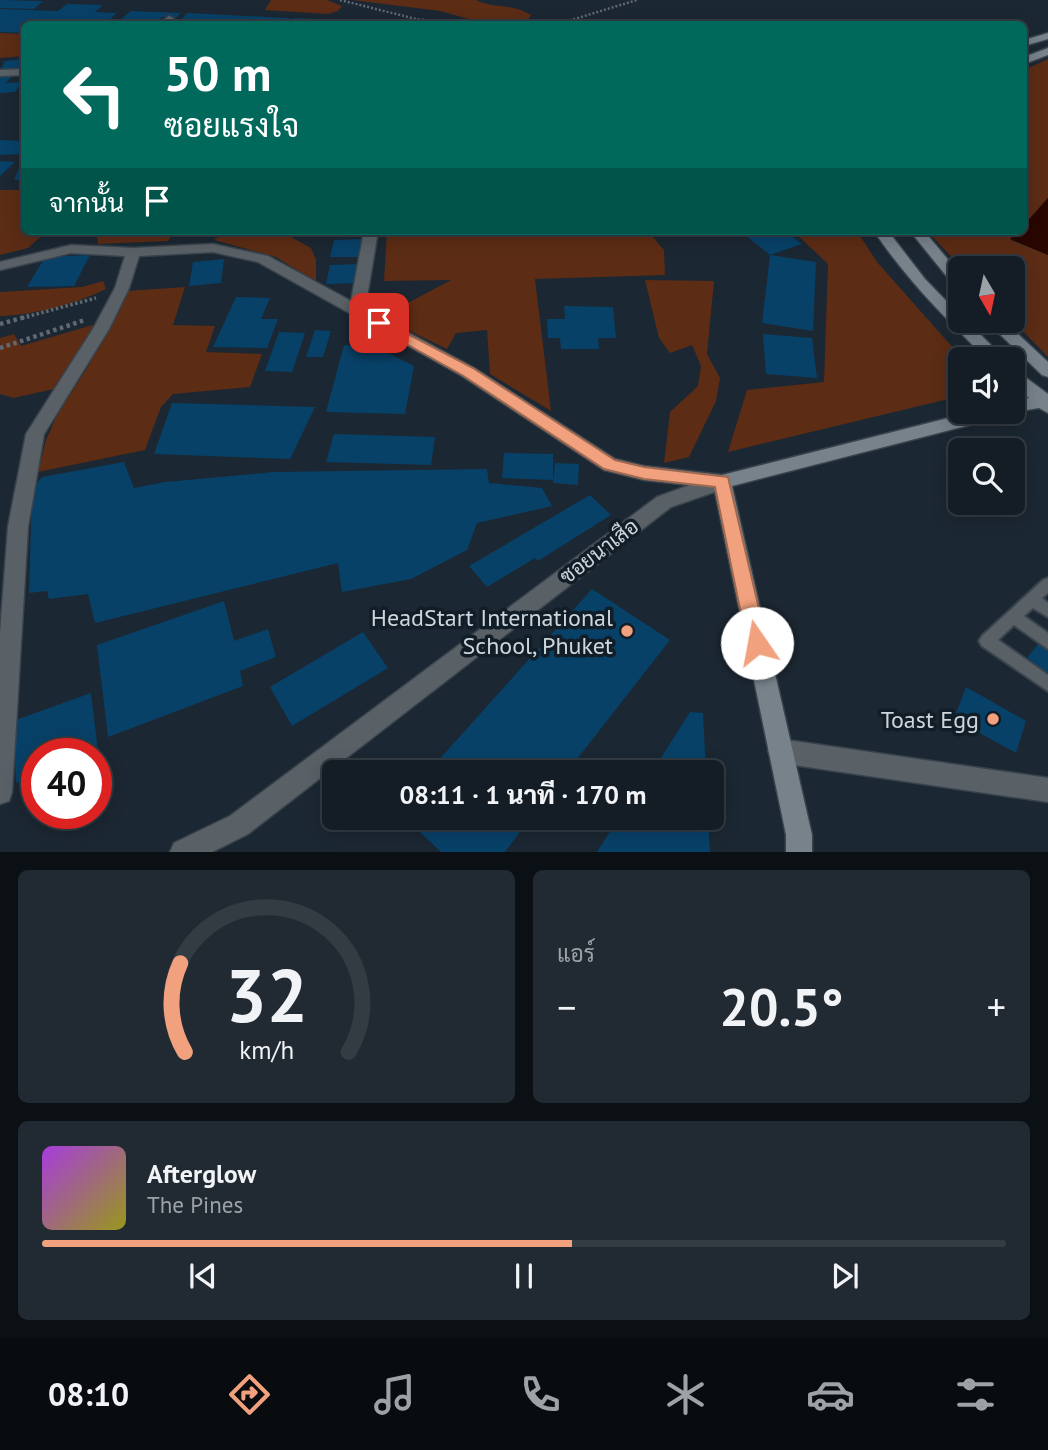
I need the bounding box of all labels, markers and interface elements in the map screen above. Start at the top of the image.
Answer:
text: 50 m [164,41,271,105]
icon: left [49,49,140,140]
text: ซอยแรงใจ [164,104,299,146]
icon: arrive [138,182,176,220]
text: จากนั้น [49,186,124,219]
north arrow [948,256,1026,332]
map controls [948,256,1025,515]
pin [349,293,409,353]
icon: arrive [360,304,398,342]
button: sound [948,347,1025,424]
button: search [948,438,1025,515]
street label: ซอยนาเสือ [554,513,644,589]
place label: HeadStart International School, Phuket [371,602,613,661]
position arrow [720,606,794,680]
marker: HeadStart International School, Phuket [619,623,635,639]
place label: Toast Egg [881,704,979,735]
marker: Toast Egg [985,711,1001,727]
speed limit sign: 40 [21,738,112,829]
text: 08:11 · 1 นาที · 170 m [400,778,646,811]
text: แอร์ [557,939,595,968]
text: 32 [225,949,308,1043]
text: 20.5° [720,973,843,1040]
text: − [557,982,576,1031]
text: + [987,982,1006,1031]
text: km/h [239,1034,294,1066]
text: Afterglow [147,1157,256,1190]
text: The Pines [147,1190,243,1219]
icon: previous [184,1257,222,1295]
icon: pause [505,1257,543,1295]
icon: next [826,1257,864,1295]
icon: directions [225,1370,274,1419]
icon: music [370,1370,419,1419]
icon: phone [516,1370,565,1419]
icon: climate [661,1370,710,1419]
icon: car [806,1370,855,1419]
icon: filters [951,1370,1000,1419]
text: 08:10 [48,1373,129,1415]

